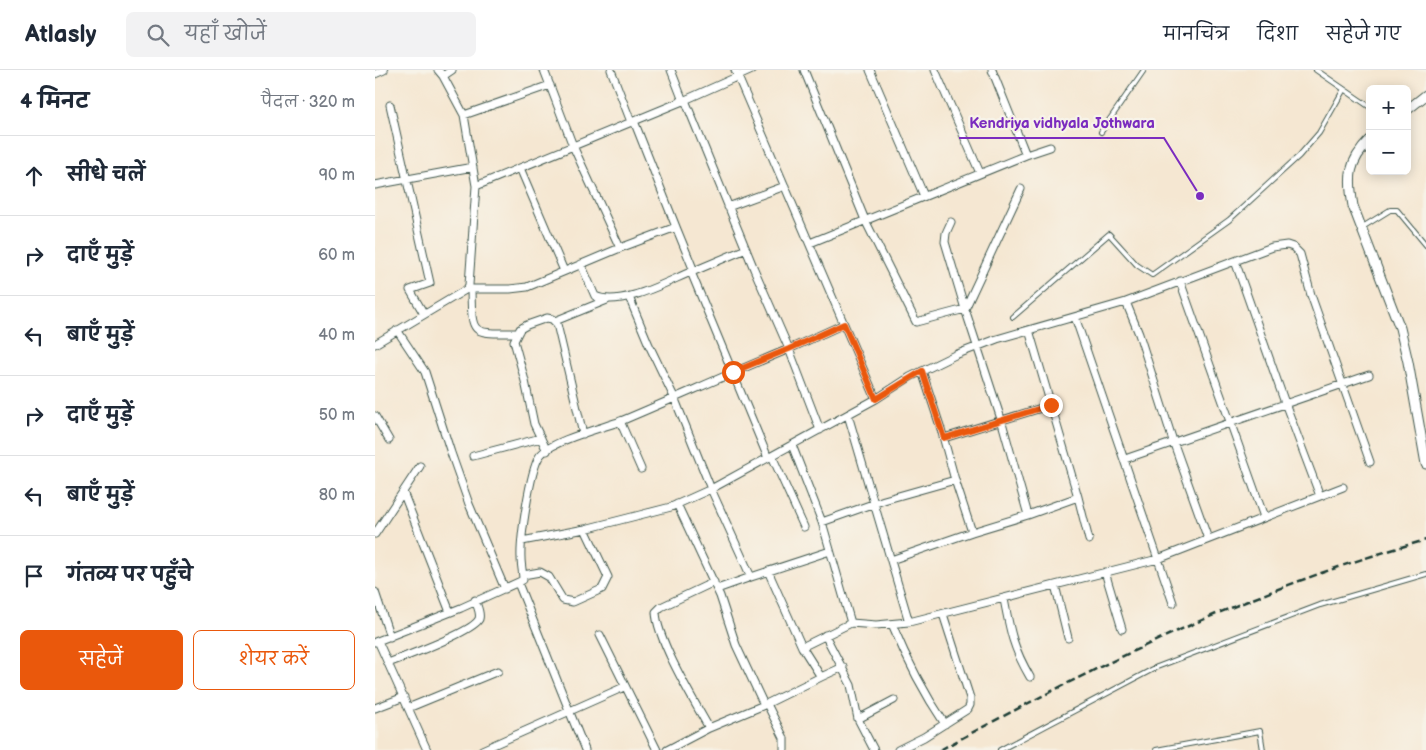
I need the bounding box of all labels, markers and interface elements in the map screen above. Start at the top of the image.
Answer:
search box [126,12,476,57]
text: Atlasly [25,20,96,49]
icon: search [144,21,172,49]
text: यहाँ खोजें [184,23,266,46]
text: मानचित्र [1163,24,1229,45]
text: दिशा [1257,24,1298,45]
text: सहेजे गए [1326,24,1401,45]
map controls [1366,85,1411,175]
button: + [1366,85,1411,130]
text: 4 मिनट [20,89,89,114]
text: पैदल · 320 m [261,93,355,112]
callout: Kendriya vidhyala Jothwara [959,108,1164,138]
text: Kendriya vidhyala Jothwara [969,114,1155,133]
button: − [1366,130,1411,175]
icon: ahead [20,162,48,190]
text: सीधे चलें [67,164,145,187]
text: 90 m [319,166,355,185]
icon: right [20,242,48,270]
text: दाएँ मुड़ें [67,244,133,267]
text: 60 m [318,246,355,265]
icon: left [20,322,48,350]
text: बाएँ मुड़ें [67,324,134,347]
text: 40 m [318,326,355,345]
route start [722,361,745,384]
route end [1040,394,1063,417]
icon: right [20,402,48,430]
text: दाएँ मुड़ें [67,404,133,427]
text: 50 m [319,406,355,425]
icon: left [20,482,48,510]
text: बाएँ मुड़ें [67,484,134,507]
text: 80 m [319,486,355,505]
icon: arrive [20,562,48,590]
text: गंतव्य पर पहुँचे [67,564,193,587]
button: सहेजें [20,630,183,690]
button: शेयर करें [193,630,355,690]

